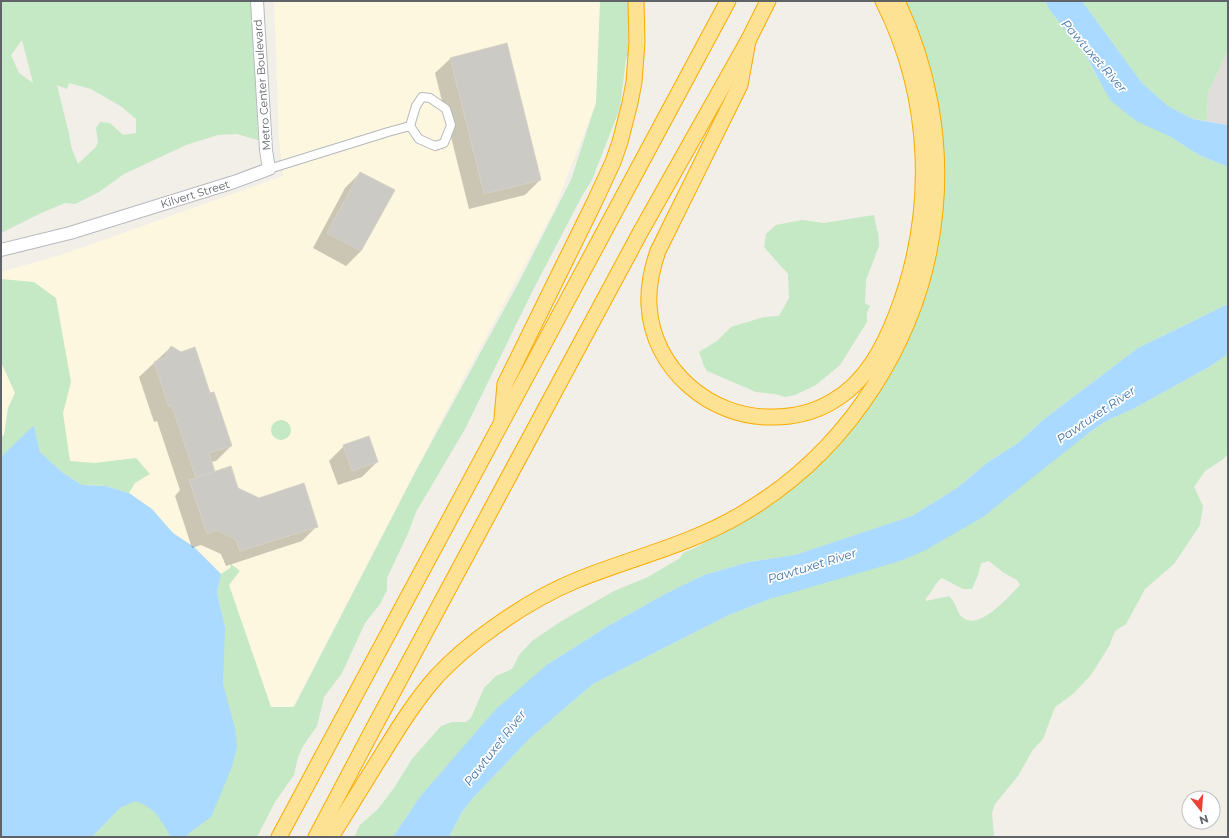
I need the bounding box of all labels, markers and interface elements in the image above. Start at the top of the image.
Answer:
water label: Pawtuxet River [1059,16,1130,95]
street label: Metro Center Boulevard [250,19,274,151]
street label: Kilvert Street [159,177,232,211]
water label: Pawtuxet River [1053,383,1138,447]
water label: Pawtuxet River [766,545,858,586]
water label: Pawtuxet River [460,707,529,789]
north arrow [1181,790,1221,830]
text: N [1198,812,1210,828]

